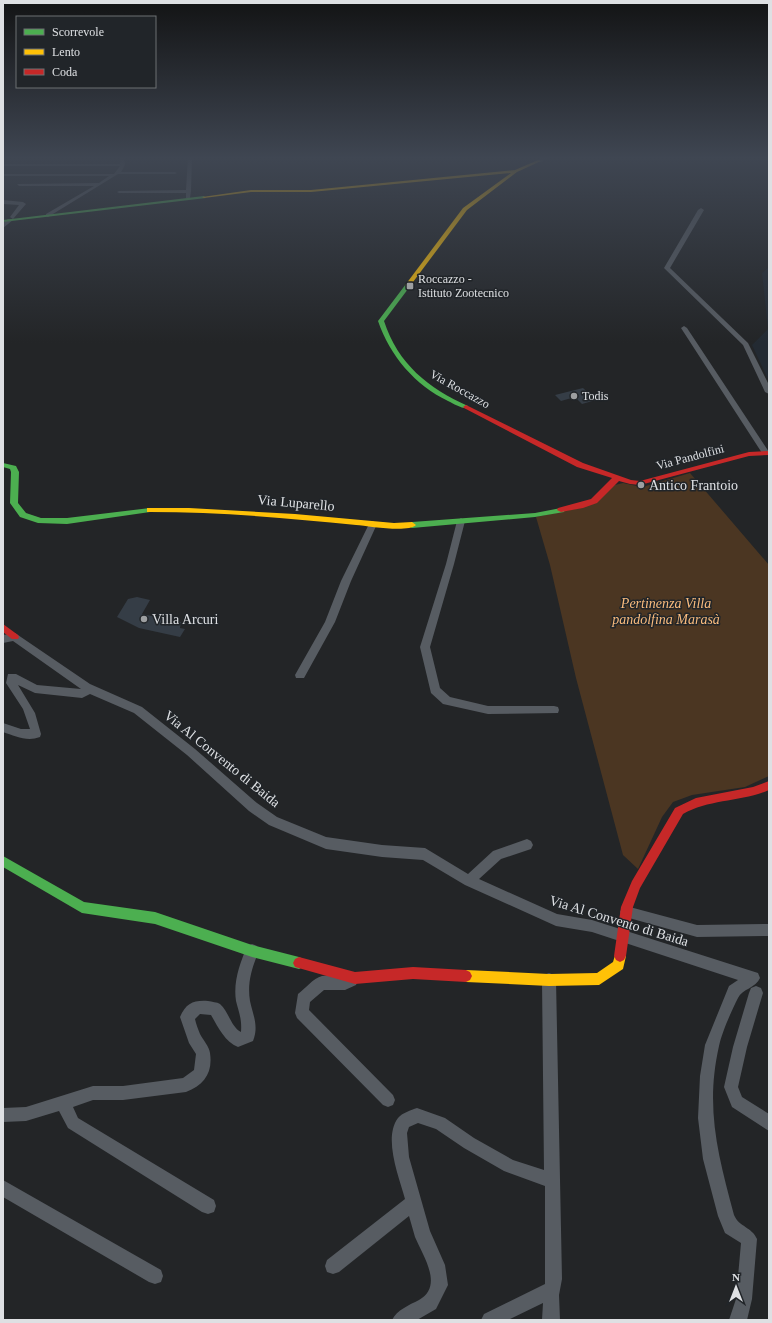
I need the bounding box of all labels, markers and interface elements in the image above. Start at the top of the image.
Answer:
legend [16,16,156,88]
text: Scorrevole [52,25,104,39]
text: Lento [52,45,80,59]
text: Coda [52,65,78,79]
place label: Roccazzo - Istituto Zootecnico [418,272,509,300]
marker: Roccazzo - Istituto Zootecnico [405,281,415,291]
street label: Via Roccazzo [428,367,492,411]
place label: Todis [582,389,609,403]
marker: Todis [569,391,579,401]
street label: Via Pandolfini [655,441,726,473]
place label: Antico Frantoio [649,478,738,493]
marker: Antico Frantoio [636,480,646,490]
street label: Via Luparello [257,492,335,514]
park label: Pertinenza Villa pandolfina Marasà [611,596,720,627]
place label: Villa Arcuri [152,612,219,627]
marker: Villa Arcuri [139,614,149,624]
street label: Via Al Convento di Baida [161,708,284,811]
street label: Via Al Convento di Baida [548,893,691,950]
north arrow [716,1267,756,1307]
text: N [732,1271,740,1283]

